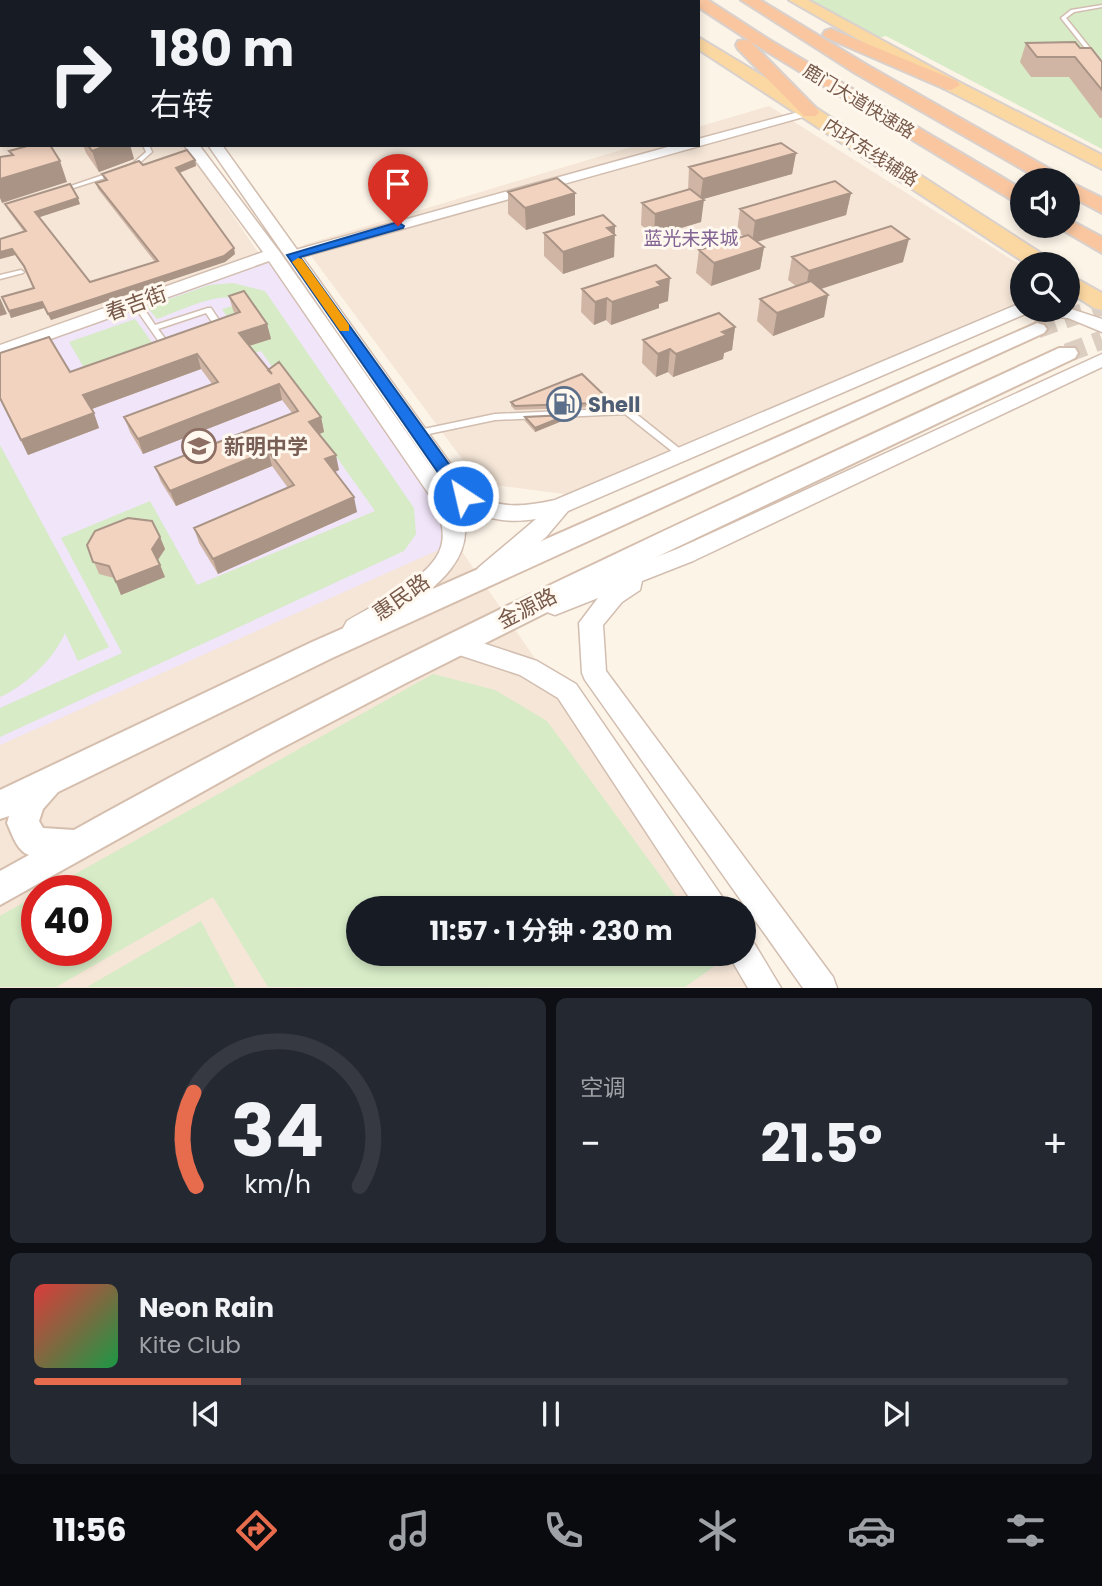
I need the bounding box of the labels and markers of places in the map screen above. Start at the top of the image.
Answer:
pin [368,154,428,226]
fuel station icon: Shell [545,385,583,423]
place label: Shell [588,390,640,419]
school or university icon: 新明中学 [180,427,218,465]
place label: 新明中学 [224,432,308,461]

